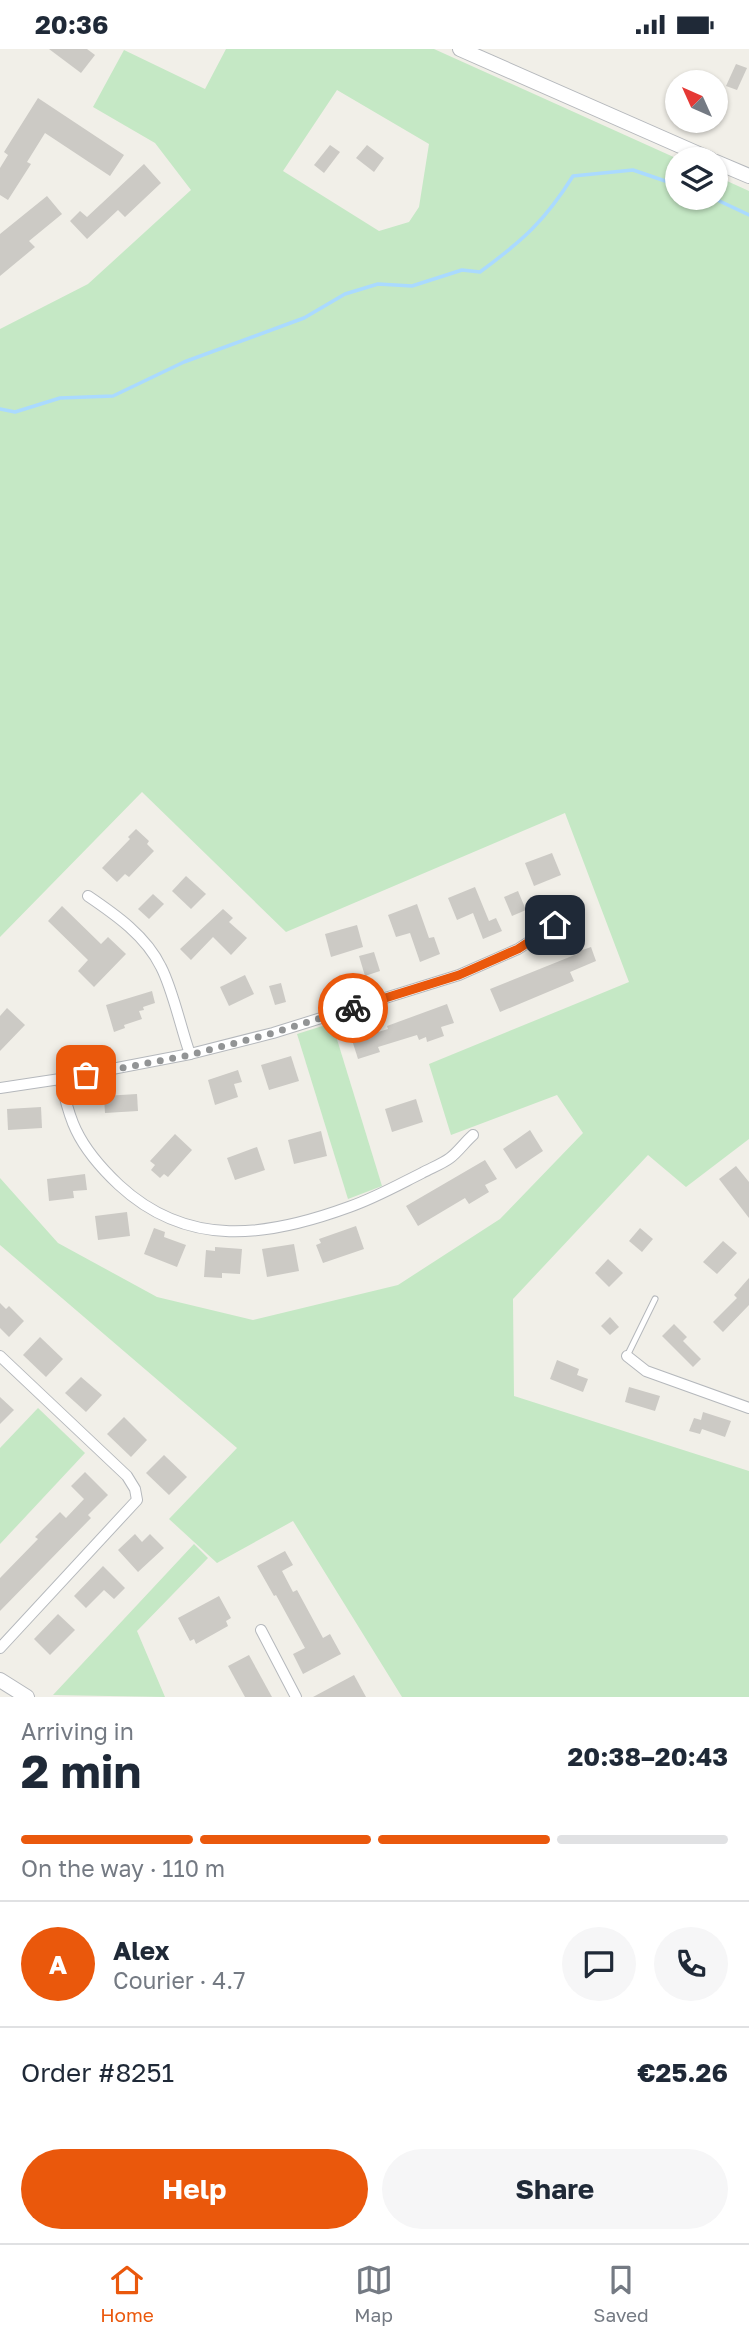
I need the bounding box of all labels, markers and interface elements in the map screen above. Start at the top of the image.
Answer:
text: 20:36 [35,9,108,40]
north arrow [665,70,728,133]
map controls [665,70,728,210]
button: layers [665,147,728,210]
pin [525,895,585,955]
icon: home [536,906,574,944]
courier [318,973,388,1043]
icon: bike [334,989,372,1027]
pin [56,1045,116,1105]
icon: bag [67,1056,105,1094]
text: Arriving in [21,1717,134,1745]
text: 20:38–20:43 [567,1741,728,1772]
text: 2 min [21,1743,141,1798]
text: On the way · 110 m [21,1854,225,1882]
button: chat [562,1927,636,2001]
button: phone [654,1927,728,2001]
text: Alex [113,1935,170,1966]
text: A [49,1949,67,1980]
text: Courier · 4.7 [113,1966,245,1994]
text: Order #8251 [21,2057,174,2088]
text: €25.26 [637,2057,728,2088]
button: Help [21,2149,368,2229]
button: Share [382,2149,728,2229]
tab: Home [100,2261,154,2326]
tab: Map [354,2261,393,2326]
tab: Saved [593,2261,649,2326]

